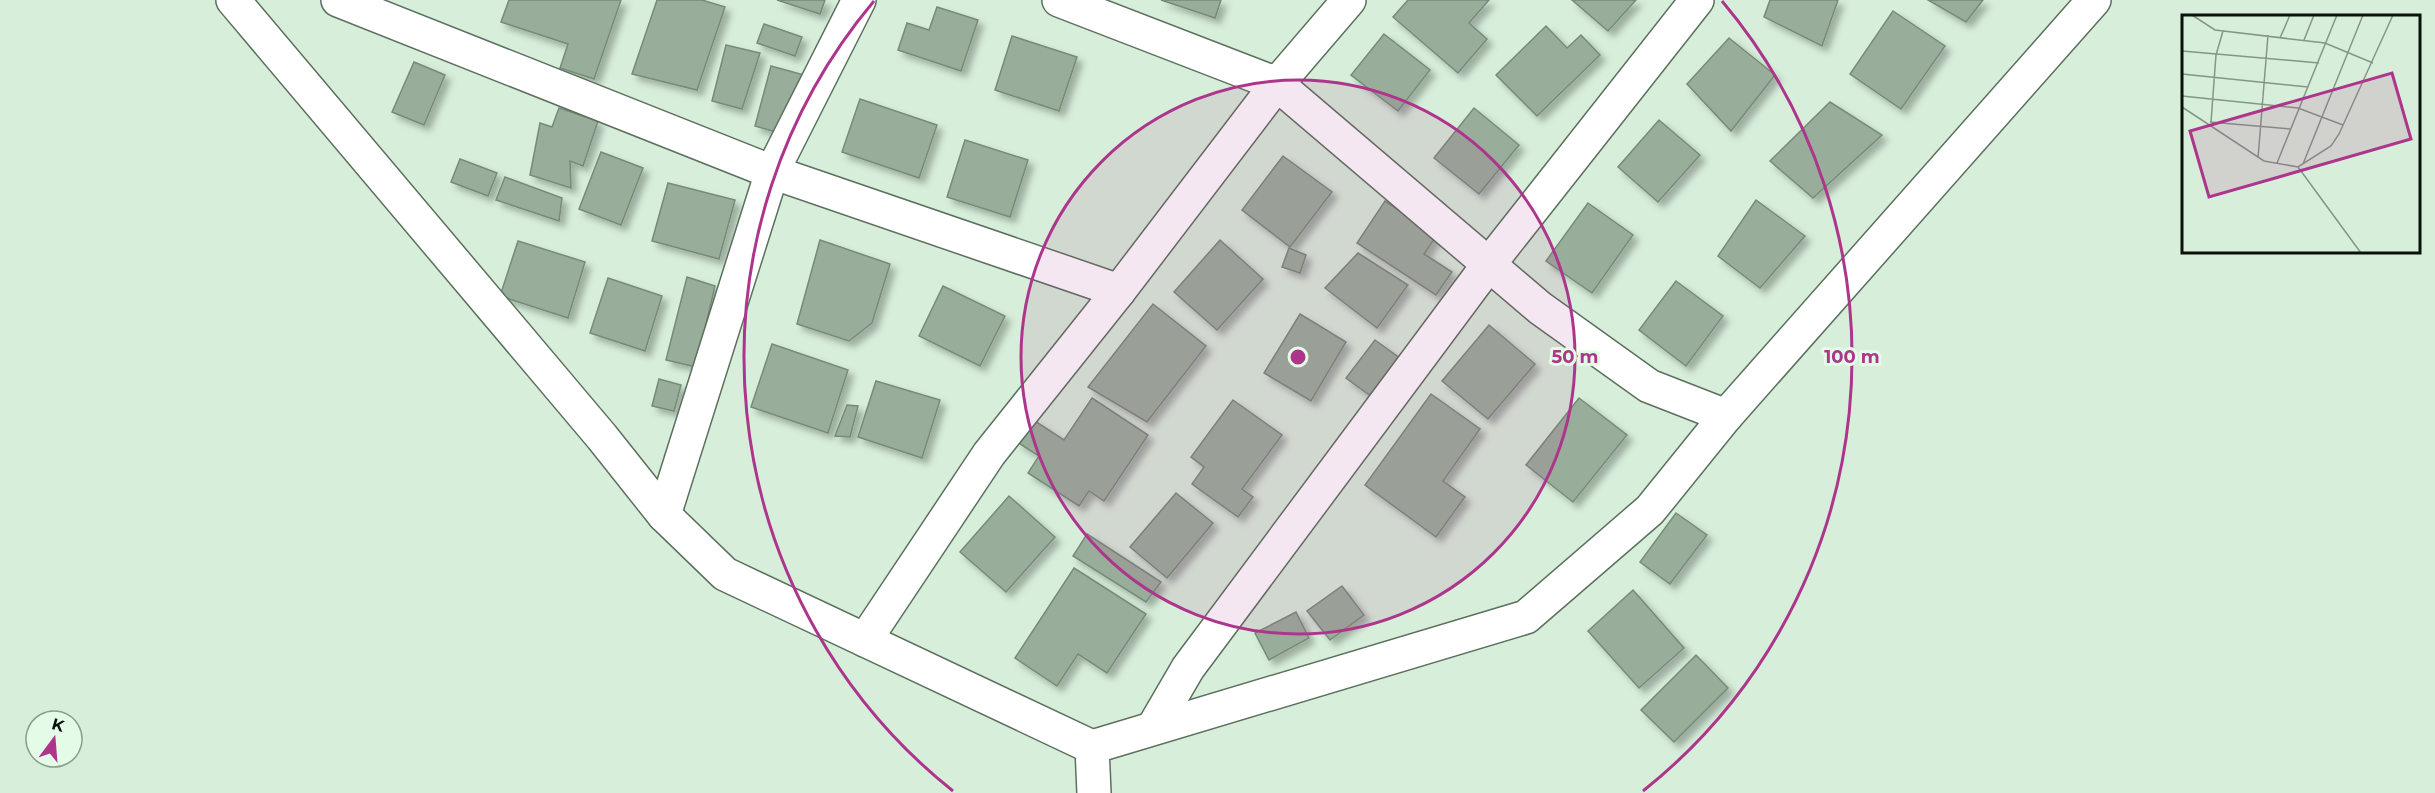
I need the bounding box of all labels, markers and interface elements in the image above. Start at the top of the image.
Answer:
inset map [2182,15,2420,254]
text: 50 m [1552,346,1598,368]
text: 100 m [1824,346,1880,368]
centre of rings [1288,347,1308,367]
north arrow [24,709,84,769]
text: K [50,714,67,736]

